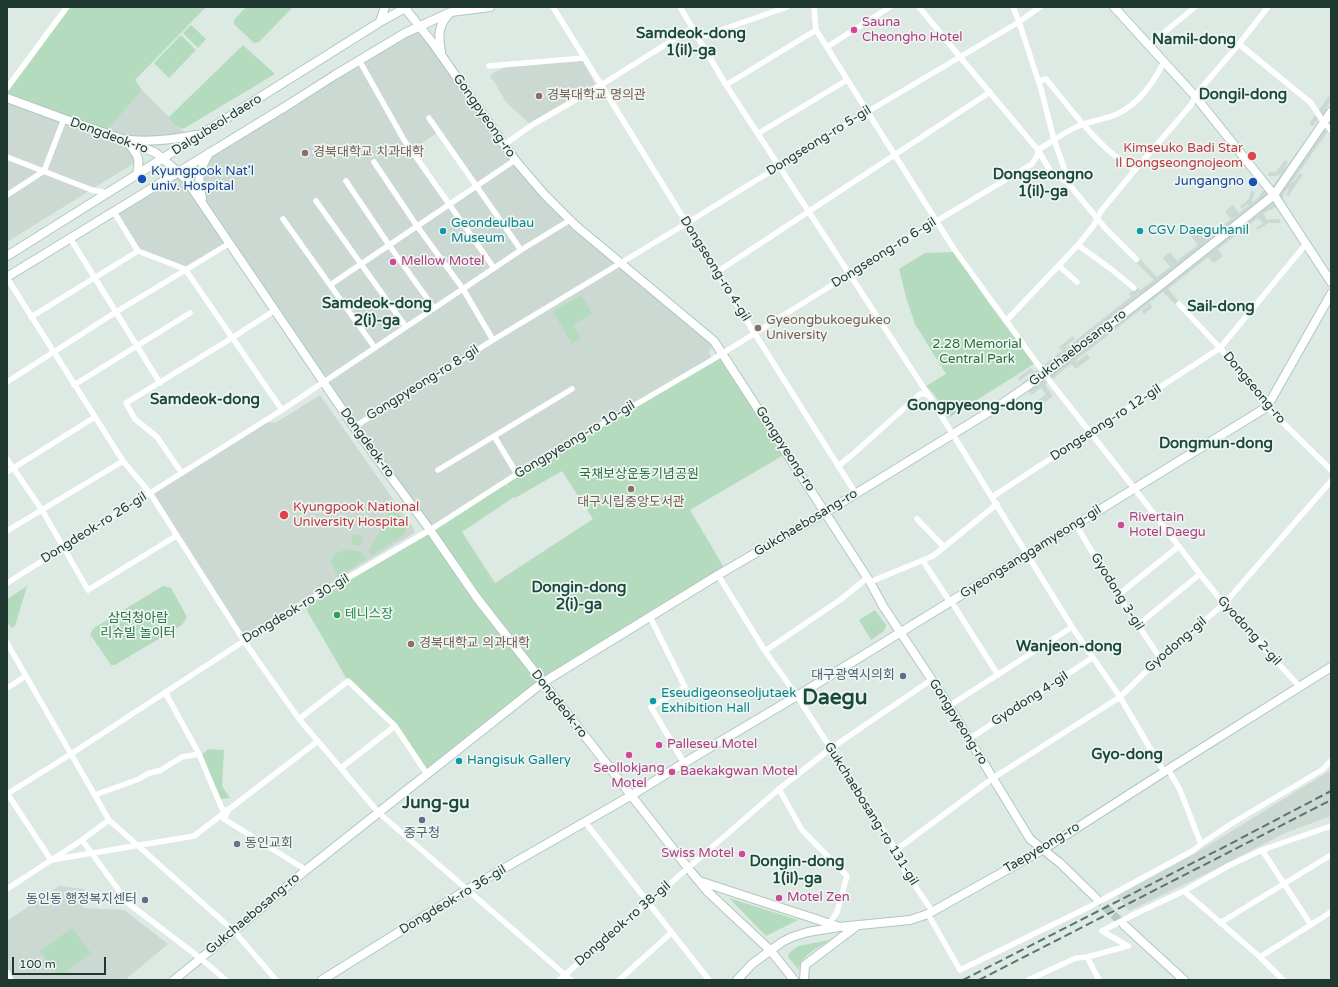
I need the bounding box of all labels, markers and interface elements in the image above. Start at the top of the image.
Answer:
place label: Sauna Cheongho Hotel [862,15,962,46]
district label: Samdeok-dong 1(il)-ga [636,25,746,60]
marker: Sauna Cheongho Hotel [849,25,859,35]
district label: Namil-dong [1152,31,1236,49]
street label: Gongpyeong-ro [449,71,519,161]
district label: Dongil-dong [1199,86,1287,104]
place label: 경북대학교 명의관 [547,88,646,104]
street label: Dalgubeol-daero [169,91,265,159]
marker: 경북대학교 명의관 [534,91,544,101]
street label: Dongseong-ro 5-gil [764,102,874,180]
street label: Dongdeok-ro [68,115,150,157]
place label: Kimseuko Badi Star Il Dongseongnojeom [1115,141,1243,172]
place label: 경북대학교 치과대학 [313,145,424,161]
marker: 경북대학교 치과대학 [300,148,310,158]
marker: Kimseuko Badi Star Il Dongseongnojeom [1246,150,1258,162]
place label: Kyungpook Nat'l univ. Hospital [151,164,254,195]
district label: Dongseongno 1(il)-ga [993,166,1093,201]
marker: Kyungpook Nat'l univ. Hospital [136,173,148,185]
place label: Jungangno [1175,174,1244,190]
marker: Jungangno [1247,176,1259,188]
street label: Dongseong-ro 4-gil [676,214,754,324]
street label: Dongseong-ro 6-gil [829,214,939,292]
place label: Geondeulbau Museum [451,216,534,247]
place label: CGV Daeguhanil [1148,223,1249,239]
marker: Geondeulbau Museum [438,226,448,236]
marker: CGV Daeguhanil [1135,226,1145,236]
place label: Mellow Motel [401,254,484,270]
marker: Mellow Motel [388,257,398,267]
district label: Samdeok-dong 2(i)-ga [322,295,432,330]
district label: Sail-dong [1187,298,1255,316]
street label: Gukchaebosang-ro [1026,306,1130,390]
place label: Gyeongbukoegukeo University [766,313,891,344]
marker: Gyeongbukoegukeo University [753,323,763,333]
park label: 2.28 Memorial Central Park [932,337,1022,368]
street label: Gongpyeong-ro 8-gil [364,342,482,424]
street label: Dongseong-ro [1219,349,1289,427]
street label: Dongseong-ro 12-gil [1048,381,1164,465]
district label: Samdeok-dong [150,391,260,409]
district label: Gongpyeong-dong [907,397,1043,415]
street label: Gongpyeong-ro 10-gil [512,398,638,482]
street label: Gongpyeong-ro [752,404,818,494]
street label: Dongdeok-ro [337,405,397,481]
district label: Dongmun-dong [1159,435,1273,453]
park label: 국채보상운동기념공원 [579,467,699,483]
marker: 대구시립중앙도서관 [626,484,636,494]
street label: Gukchaebosang-ro [751,486,861,560]
street label: Dongdeok-ro 26-gil [38,489,150,567]
place label: 대구시립중앙도서관 [577,495,685,511]
place label: Kyungpook National University Hospital [293,500,419,531]
street label: Gyeongsanggamyeong-gil [958,502,1104,602]
marker: Kyungpook National University Hospital [278,509,290,521]
place label: Rivertain Hotel Daegu [1129,510,1206,541]
marker: Rivertain Hotel Daegu [1116,520,1126,530]
street label: Gyodong 3-gil [1087,550,1147,634]
street label: Dongdeok-ro 30-gil [240,571,352,647]
district label: Dongin-dong 2(i)-ga [532,579,626,614]
street label: Gyodong 2-gil [1214,593,1284,669]
place label: 테니스장 [345,607,393,623]
marker: 테니스장 [332,610,342,620]
park label: 삼덕청아람 리슈빌 놀이터 [100,611,176,642]
street label: Gyodong-gil [1142,614,1210,676]
place label: 경북대학교 의과대학 [419,636,530,652]
district label: Wanjeon-dong [1016,638,1122,656]
marker: 경북대학교 의과대학 [406,639,416,649]
street label: Dongdeok-ro [528,667,590,741]
place label: 대구광역시의회 [811,668,895,684]
street label: Gyodong 4-gil [989,668,1071,730]
marker: 대구광역시의회 [898,671,908,681]
street label: Gongpyeong-ro [925,676,991,768]
district label: Daegu [802,685,868,711]
place label: Eseudigeonseoljutaek Exhibition Hall [661,686,796,717]
marker: Eseudigeonseoljutaek Exhibition Hall [648,696,658,706]
place label: Palleseu Motel [667,737,757,753]
marker: Palleseu Motel [654,740,664,750]
street label: Gukchaebosang-ro 131-gil [820,740,922,888]
district label: Gyo-dong [1091,746,1163,764]
marker: Seollokjang Motel [624,750,634,760]
place label: Hangisuk Gallery [467,753,571,769]
marker: Hangisuk Gallery [454,756,464,766]
place label: Seollokjang Motel [593,761,665,792]
place label: Baekakgwan Motel [680,764,798,780]
marker: Baekakgwan Motel [667,767,677,777]
district label: Jung-gu [402,794,470,814]
marker: 중구청 [417,815,427,825]
street label: Taepyeong-ro [1001,819,1083,877]
place label: 중구청 [404,826,440,842]
place label: 동인교회 [245,836,293,852]
marker: 동인교회 [232,839,242,849]
place label: Swiss Motel [661,846,734,862]
marker: Swiss Motel [737,849,747,859]
district label: Dongin-dong 1(il)-ga [750,853,844,888]
street label: Dongdeok-ro 36-gil [397,862,509,938]
street label: Gukchaebosang-ro [203,870,303,958]
street label: Dongdeok-ro 38-gil [572,878,674,970]
place label: Motel Zen [787,890,850,906]
place label: 동인동 행정복지센터 [26,892,137,908]
marker: Motel Zen [774,893,784,903]
marker: 동인동 행정복지센터 [140,895,150,905]
scale bar [14,949,108,975]
text: 100 m [19,957,56,971]

